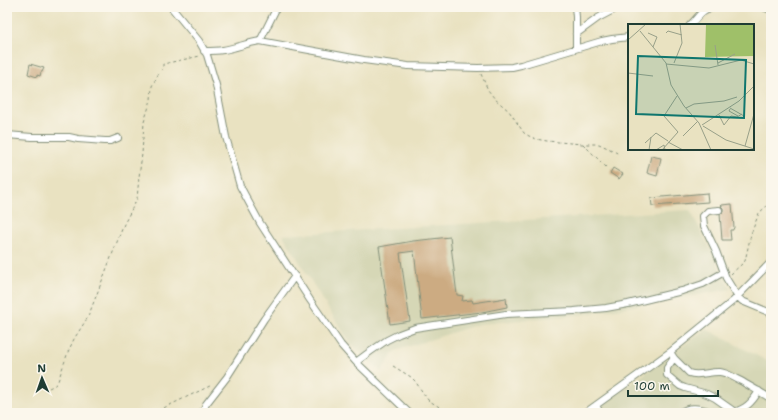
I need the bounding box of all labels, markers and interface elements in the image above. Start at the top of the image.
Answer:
inset map [628,24,754,150]
north arrow [22,358,62,398]
text: N [37,361,47,376]
scale bar [628,372,718,398]
text: 100 m [634,378,670,394]

